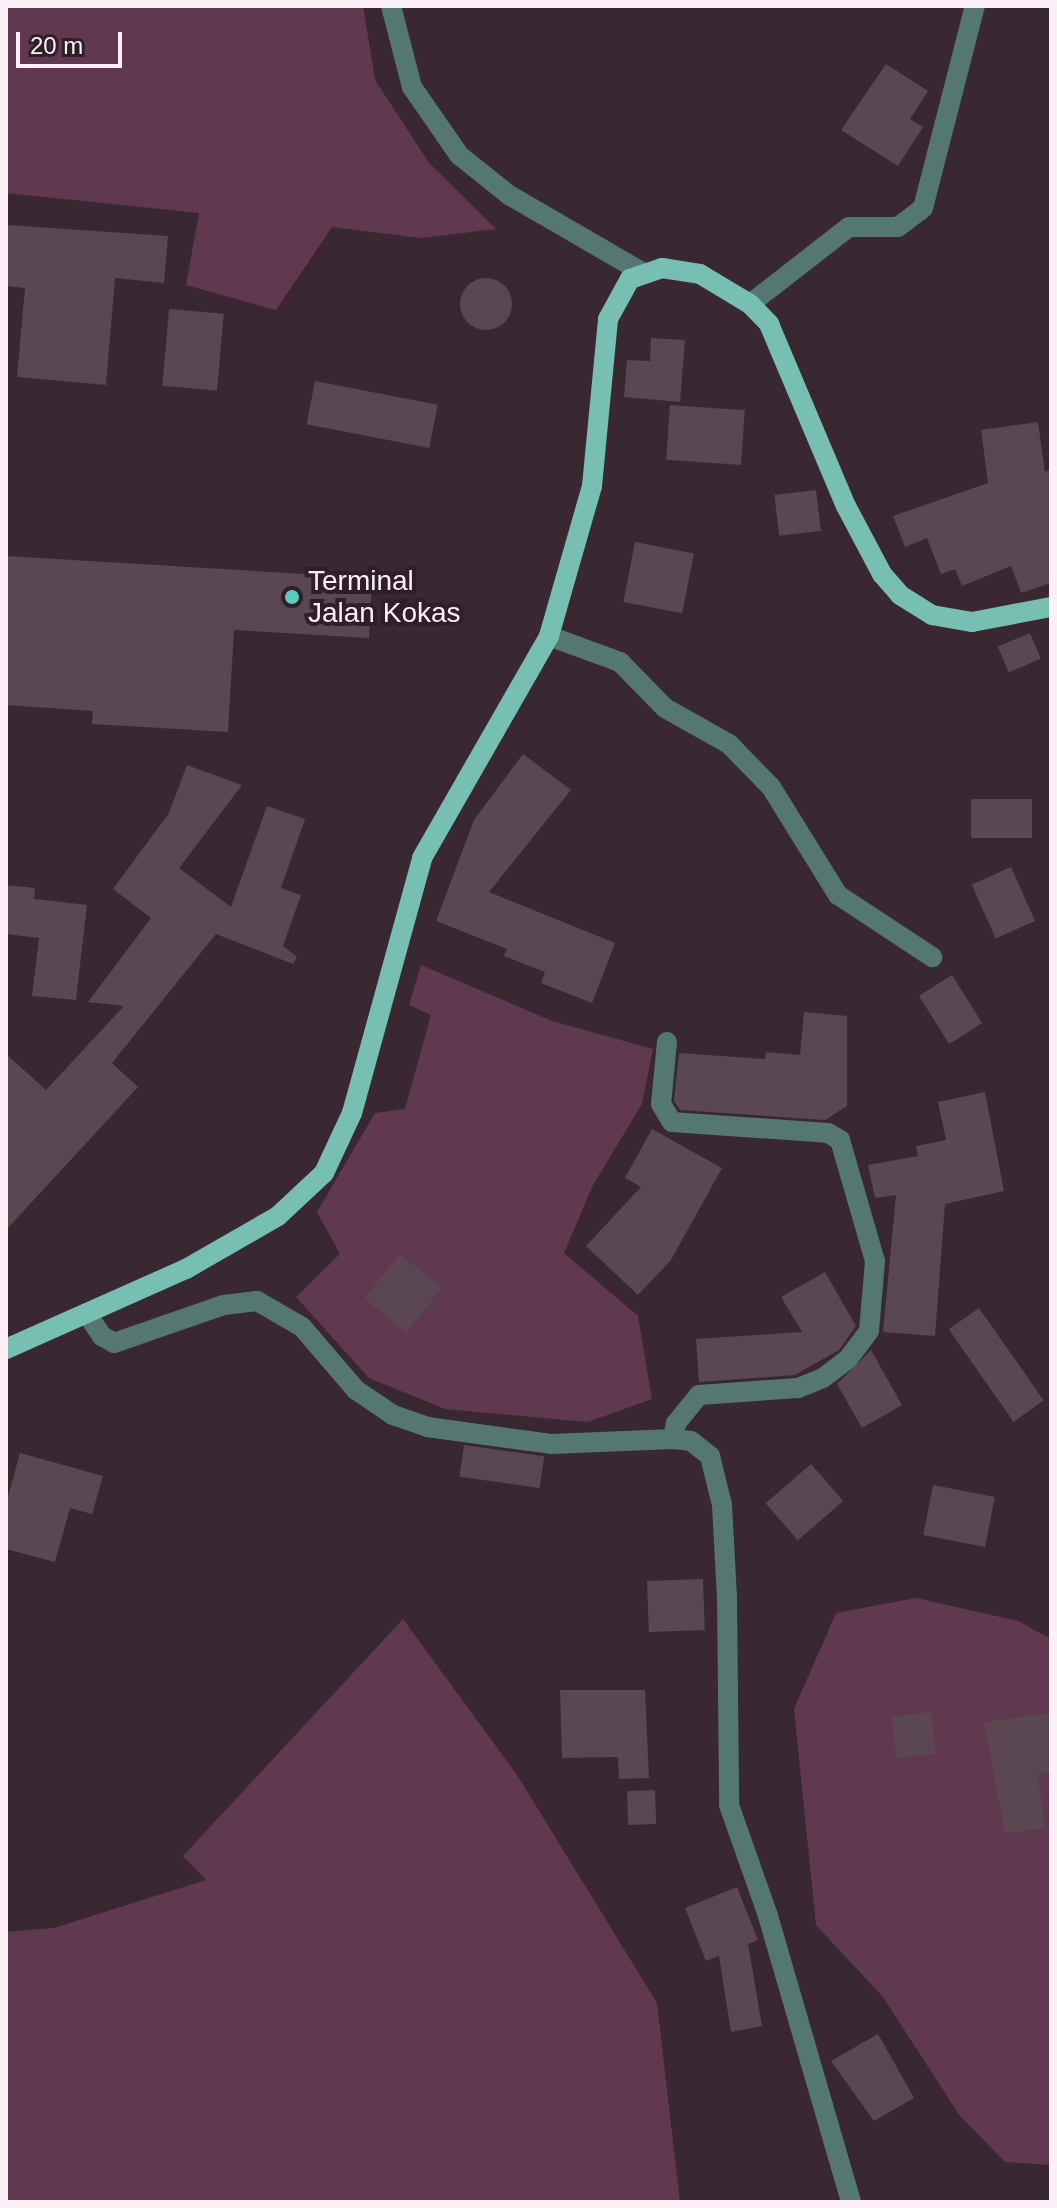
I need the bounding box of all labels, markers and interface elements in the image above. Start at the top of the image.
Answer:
scale bar [20,16,126,66]
text: 20 m [30,32,83,59]
place label: Terminal Jalan Kokas [308,564,461,630]
marker: Terminal Jalan Kokas [283,588,301,606]

